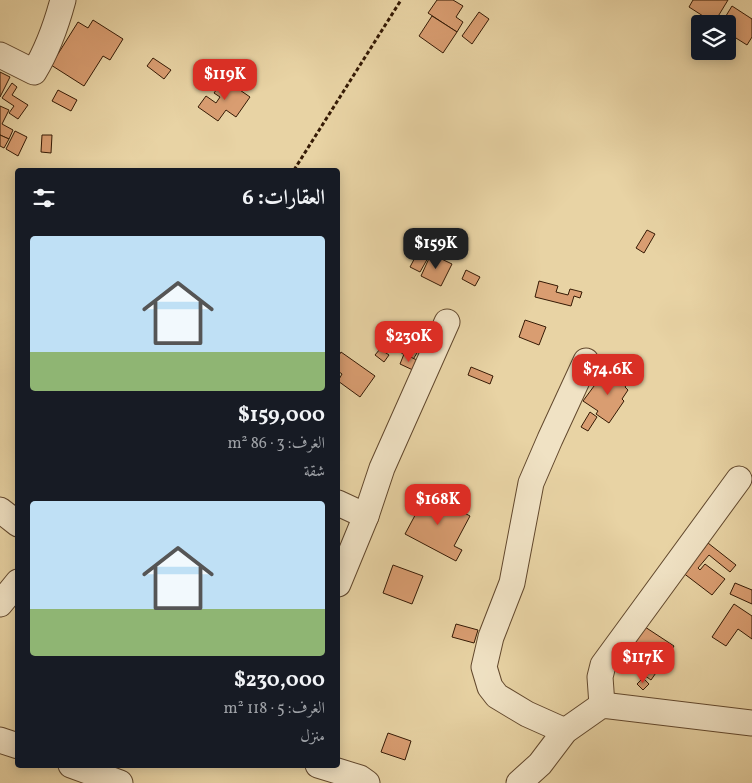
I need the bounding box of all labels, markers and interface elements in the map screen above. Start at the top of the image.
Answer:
map controls [691,15,736,60]
button: layers [691,15,736,60]
pin: $119K [190,58,260,101]
text: $119K [204,64,246,86]
icon: filters [30,184,58,212]
text: العقارات: 6 [242,184,325,213]
pin: $159K [401,228,471,270]
text: $159K [414,233,458,255]
icon: home [133,268,223,358]
pin: $230K [374,320,444,363]
text: $230K [386,326,432,348]
pin: $74.6K [567,354,649,396]
text: $74.6K [583,359,633,381]
text: $159,000 [238,401,325,430]
text: الغرف: 3 · 86 m² [227,433,325,455]
text: شقة [304,461,325,483]
pin: $168K [403,484,473,526]
text: $168K [416,489,460,511]
icon: home [133,533,223,623]
pin: $117K [608,642,678,684]
text: $117K [622,647,664,669]
text: $230,000 [234,666,325,695]
text: الغرف: 5 · 118 m² [224,698,325,720]
text: منزل [300,726,325,748]

